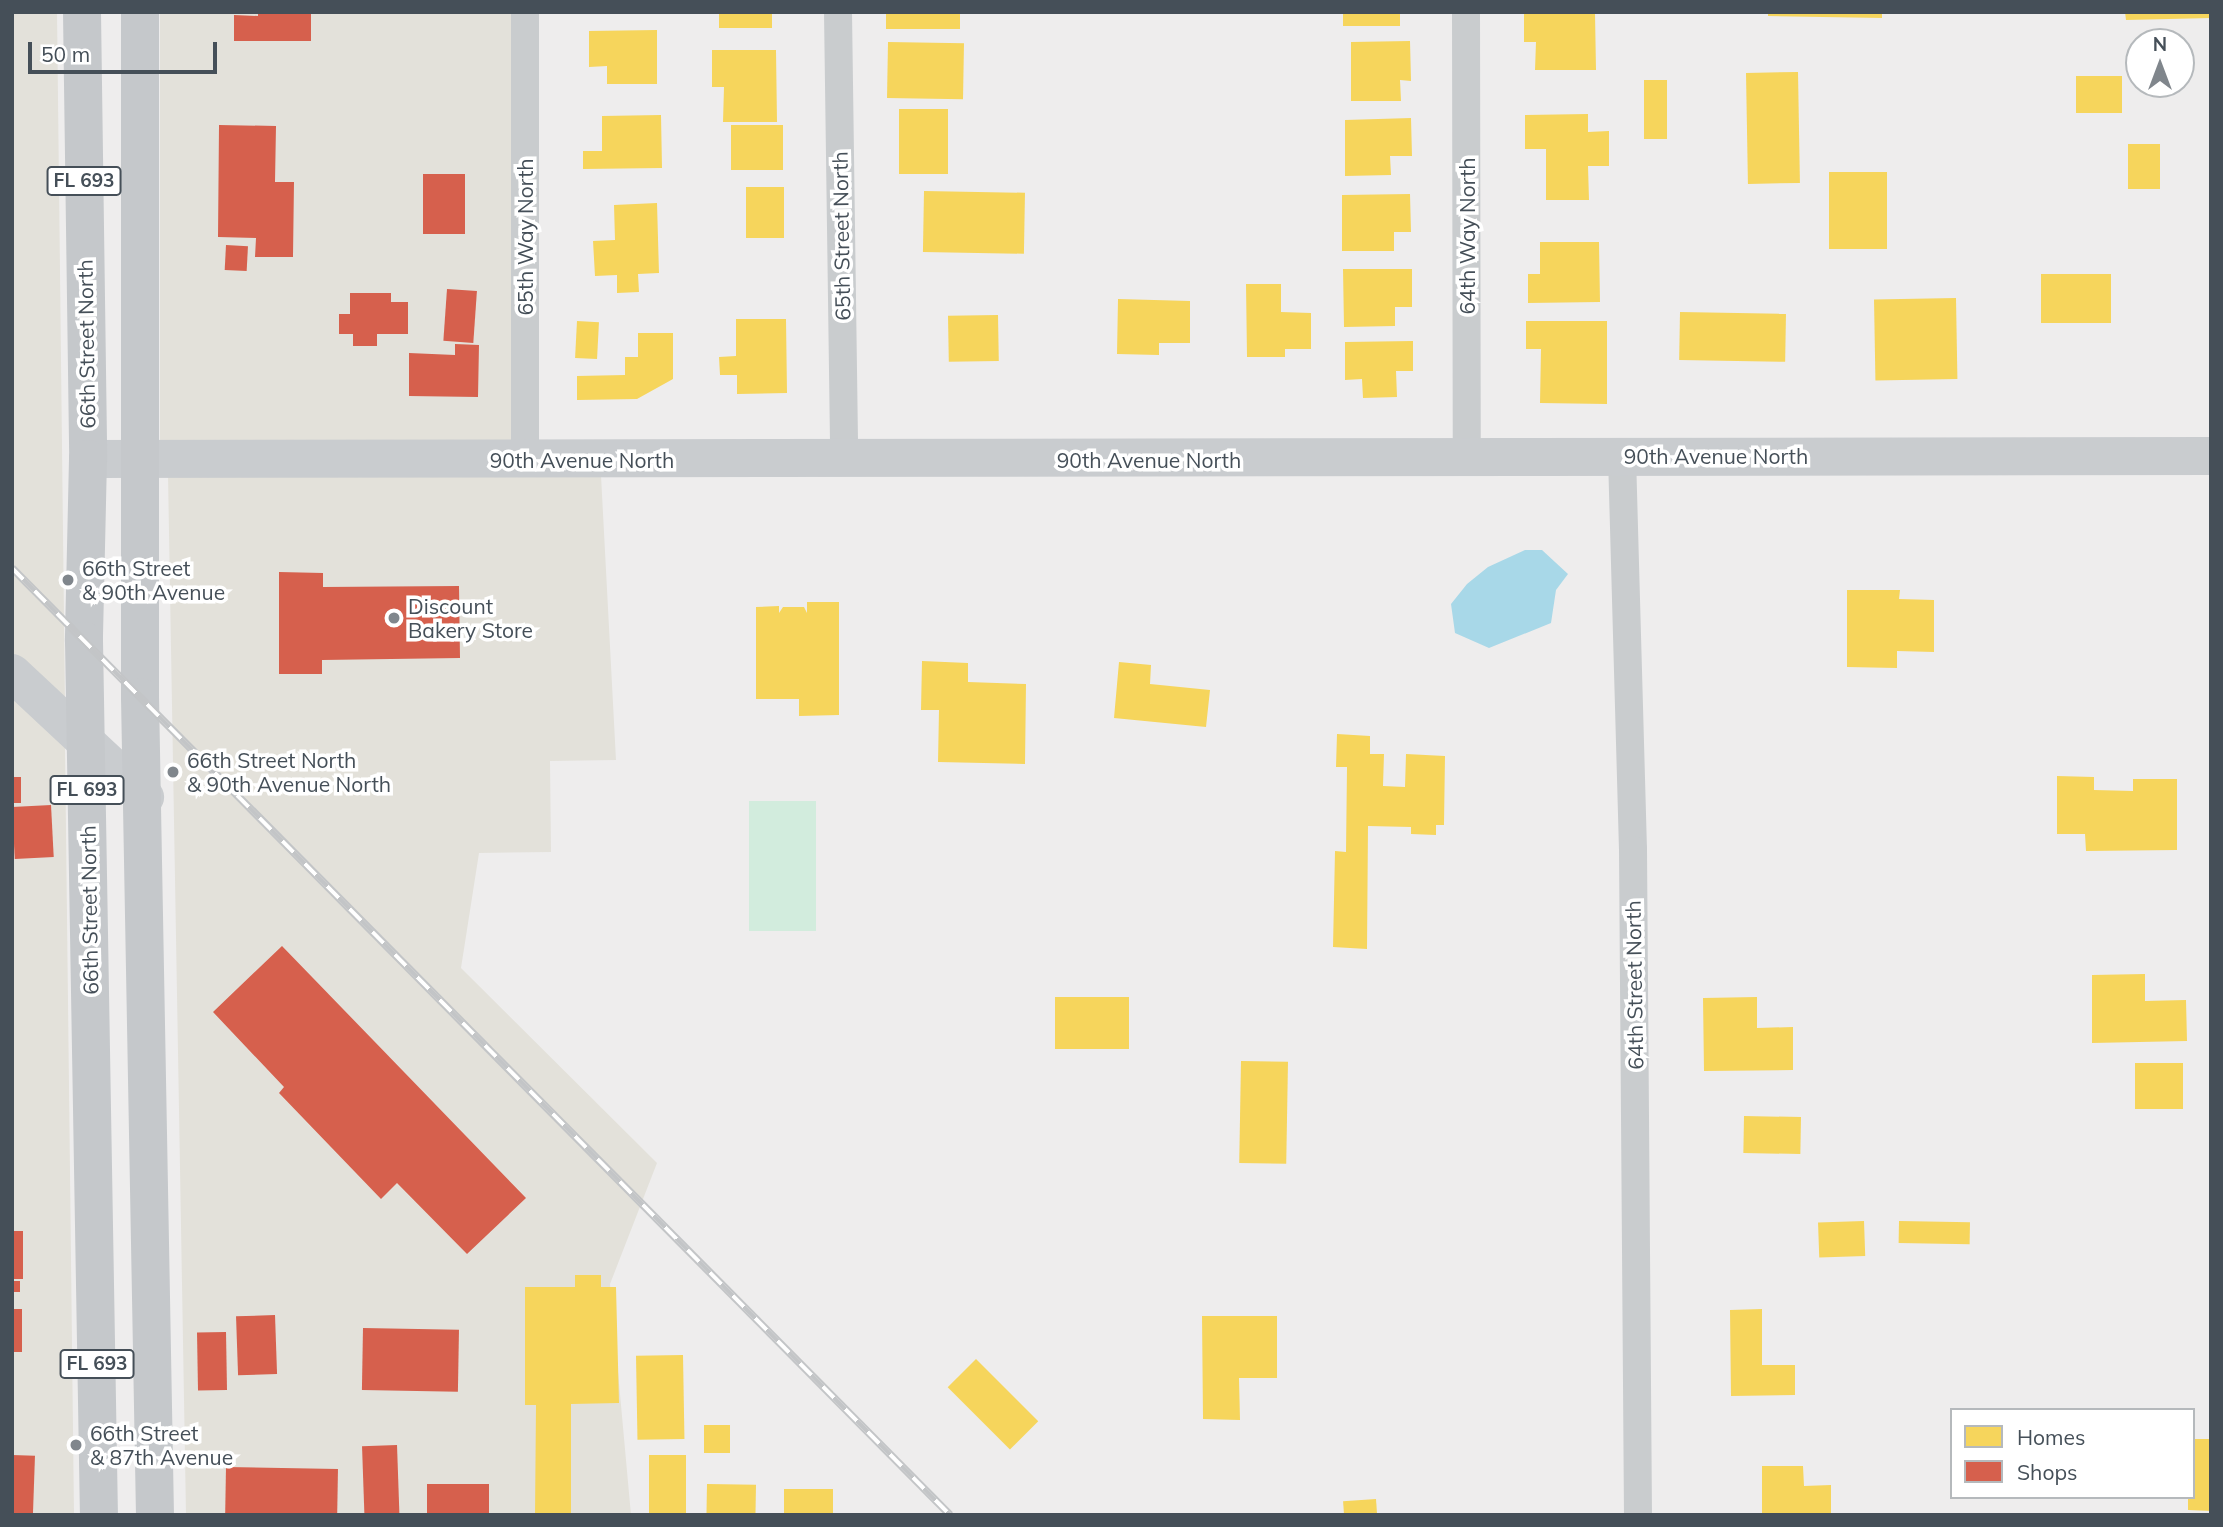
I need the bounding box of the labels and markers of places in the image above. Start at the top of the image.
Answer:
place label: 66th Street & 90th Avenue [82,555,225,605]
marker: 66th Street & 90th Avenue [60,572,76,588]
place label: Discount Bakery Store [408,593,533,643]
marker: Discount Bakery Store [386,610,402,626]
place label: 66th Street North & 90th Avenue North [187,747,391,797]
marker: 66th Street North & 90th Avenue North [165,764,181,780]
place label: 66th Street & 87th Avenue [90,1420,233,1470]
marker: 66th Street & 87th Avenue [68,1437,84,1453]

